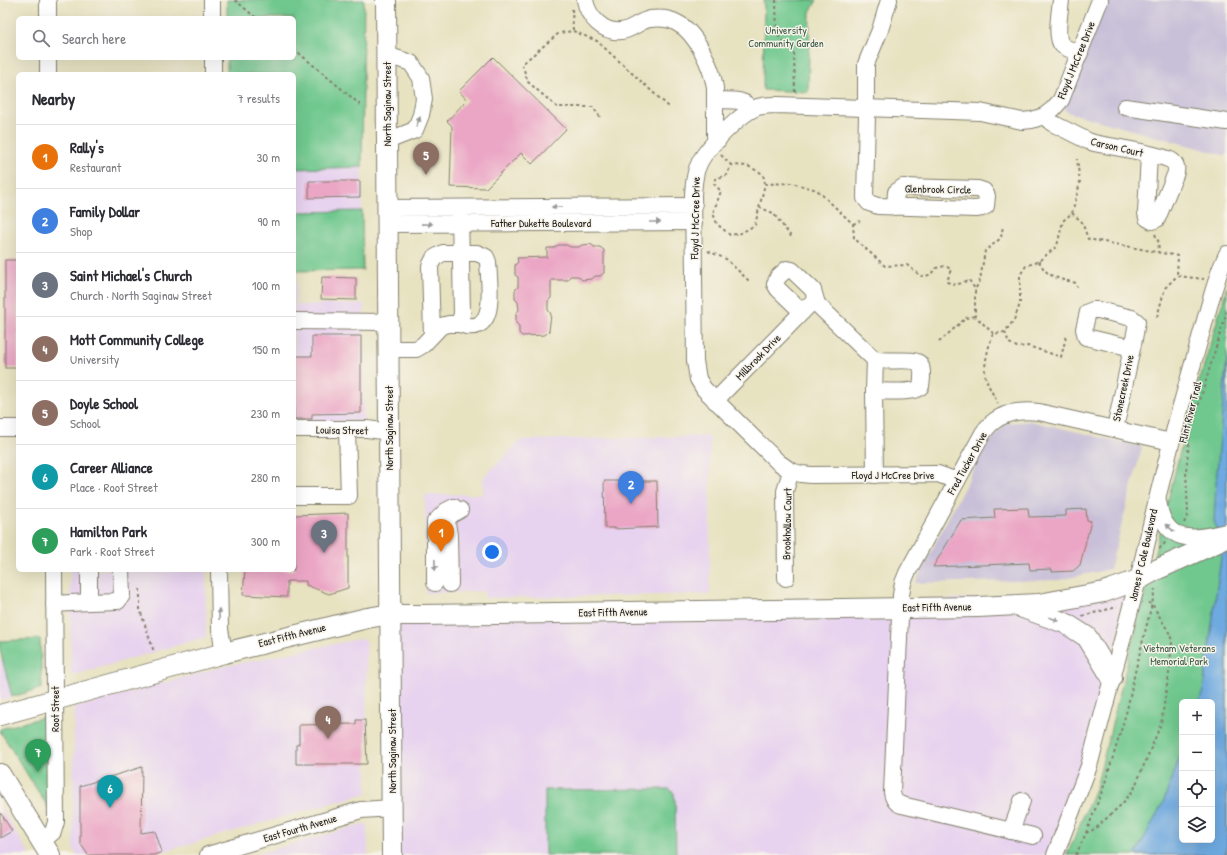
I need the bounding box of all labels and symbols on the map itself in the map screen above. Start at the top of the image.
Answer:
street label: Floyd J McCree Drive [1054,19,1098,102]
park label: University Community Garden [748,23,824,50]
street label: North Saginaw Street [380,61,394,146]
one-way arrow [416,115,422,127]
street label: Carson Court [1089,134,1145,160]
pin: 5 [413,142,439,175]
street label: Floyd J McCree Drive [687,176,703,260]
street label: Glenbrook Circle [905,181,972,197]
one-way arrow [550,204,563,210]
street label: Father Dukette Boulevard [490,216,592,230]
one-way arrow [649,219,662,225]
one-way arrow [421,221,434,227]
street label: Millbrook Drive [732,330,784,383]
street label: Stonecreek Drive [1109,353,1137,423]
street label: Flint River Trail [1175,380,1204,445]
street label: North Saginaw Street [382,385,396,470]
street label: Louisa Street [316,423,368,437]
street label: Fred Tucker Drive [943,429,990,498]
street label: Floyd J McCree Drive [851,468,935,482]
pin: 2 [618,471,644,504]
street label: Brookhollow Court [779,488,795,560]
street label: James P Cole Boulevard [1126,507,1161,602]
pin: 1 [428,519,454,552]
pin: 3 [311,520,337,553]
one-way arrow [1165,523,1175,533]
your location [482,542,502,562]
one-way arrow [432,559,438,572]
street label: East Fifth Avenue [902,599,972,615]
street label: East Fifth Avenue [578,604,648,620]
one-way arrow [216,607,222,620]
one-way arrow [1048,616,1060,622]
street label: East Fifth Avenue [257,620,328,650]
park label: Vietnam Veterans Memorial Park [1143,641,1215,668]
street label: Root Street [48,686,62,732]
pin: 4 [315,706,341,739]
street label: North Saginaw Street [385,708,399,793]
pin: 7 [25,739,51,772]
pin: 6 [97,775,123,808]
street label: East Fourth Avenue [262,811,339,845]

